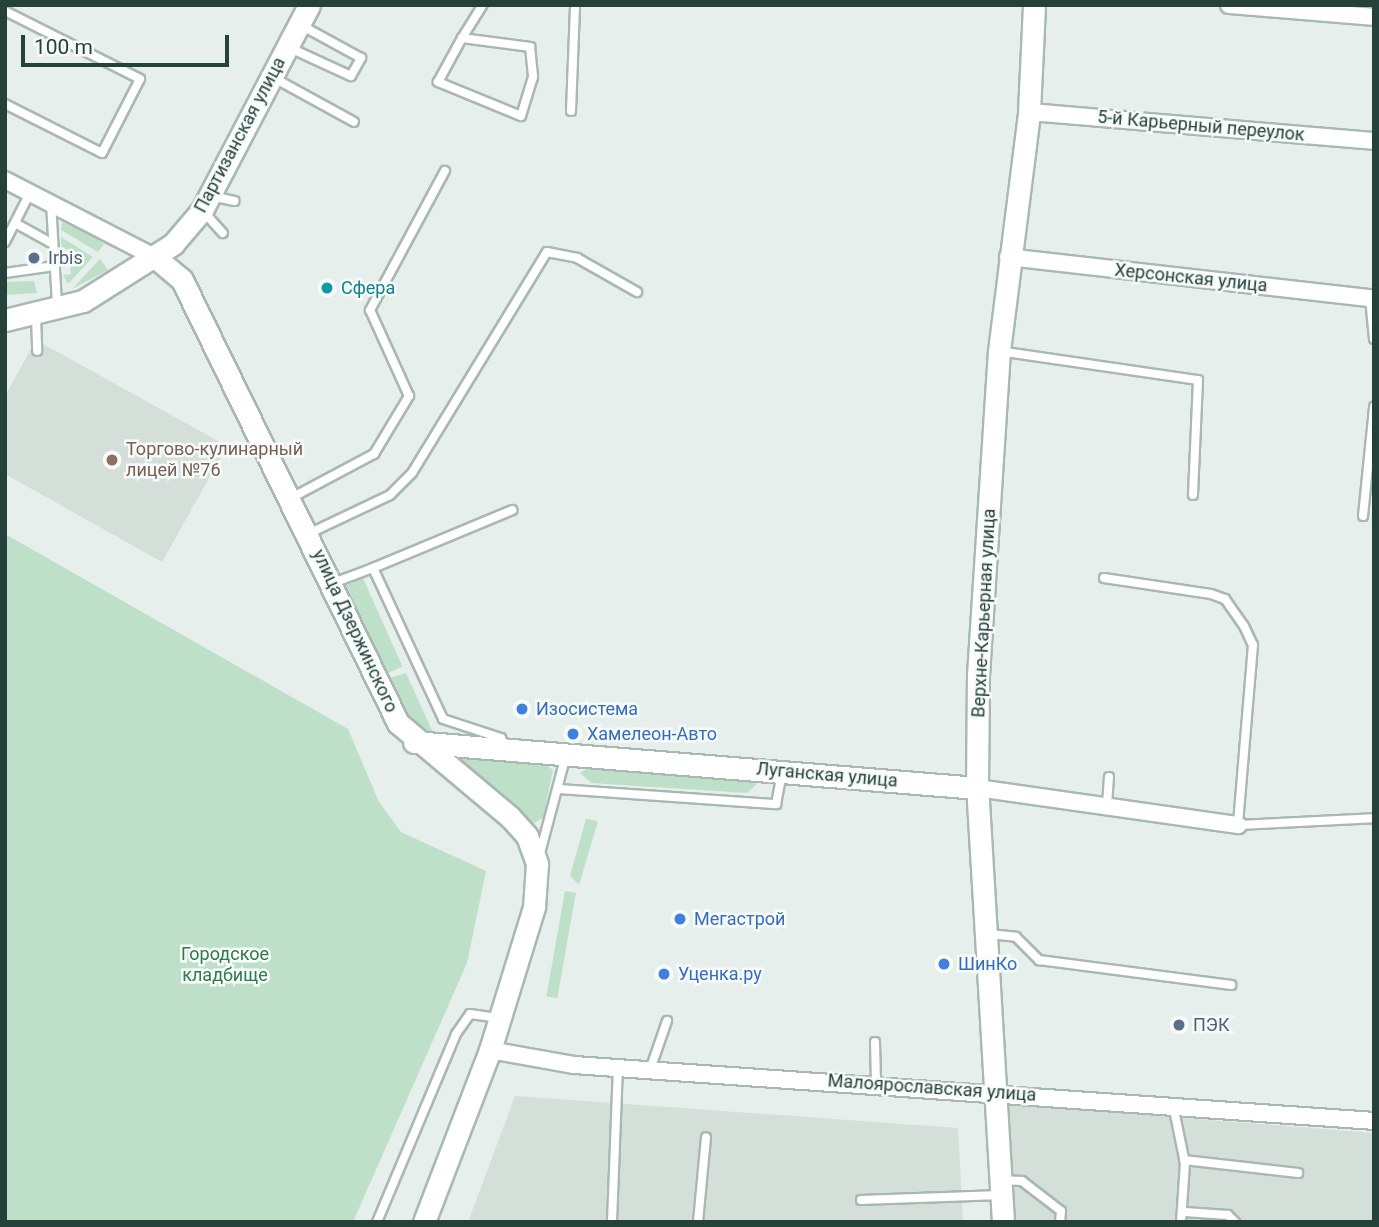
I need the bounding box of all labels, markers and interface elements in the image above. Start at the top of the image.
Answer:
scale bar [24,21,233,65]
text: 100 m [34,35,93,59]
street label: Партизанская улица [190,54,290,216]
street label: 5-й Карьерный переулок [1096,106,1306,146]
place label: Irbis [48,247,83,269]
marker: Irbis [26,250,42,266]
street label: Херсонская улица [1114,259,1268,297]
place label: Сфера [341,277,395,299]
marker: Сфера [319,280,335,296]
place label: Торгово-кулинарный лицей №76 [126,439,303,482]
marker: Торгово-кулинарный лицей №76 [104,452,120,468]
street label: Верхне-Карьерная улица [968,508,1000,718]
street label: улица Дзержинского [308,546,402,716]
place label: Изосистема [536,698,638,720]
marker: Изосистема [514,701,530,717]
place label: Хамелеон-Авто [587,723,717,745]
marker: Хамелеон-Авто [565,726,581,742]
street label: Луганская улица [755,758,899,792]
place label: Мегастрой [694,908,785,930]
marker: Мегастрой [672,911,688,927]
park label: Городское кладбище [181,944,269,986]
place label: ШинКо [958,953,1017,975]
marker: ШинКо [936,956,952,972]
place label: Уценка.ру [678,963,762,985]
marker: Уценка.ру [656,966,672,982]
place label: ПЭК [1193,1014,1230,1036]
marker: ПЭК [1171,1017,1187,1033]
street label: Малоярославская улица [827,1070,1037,1106]

